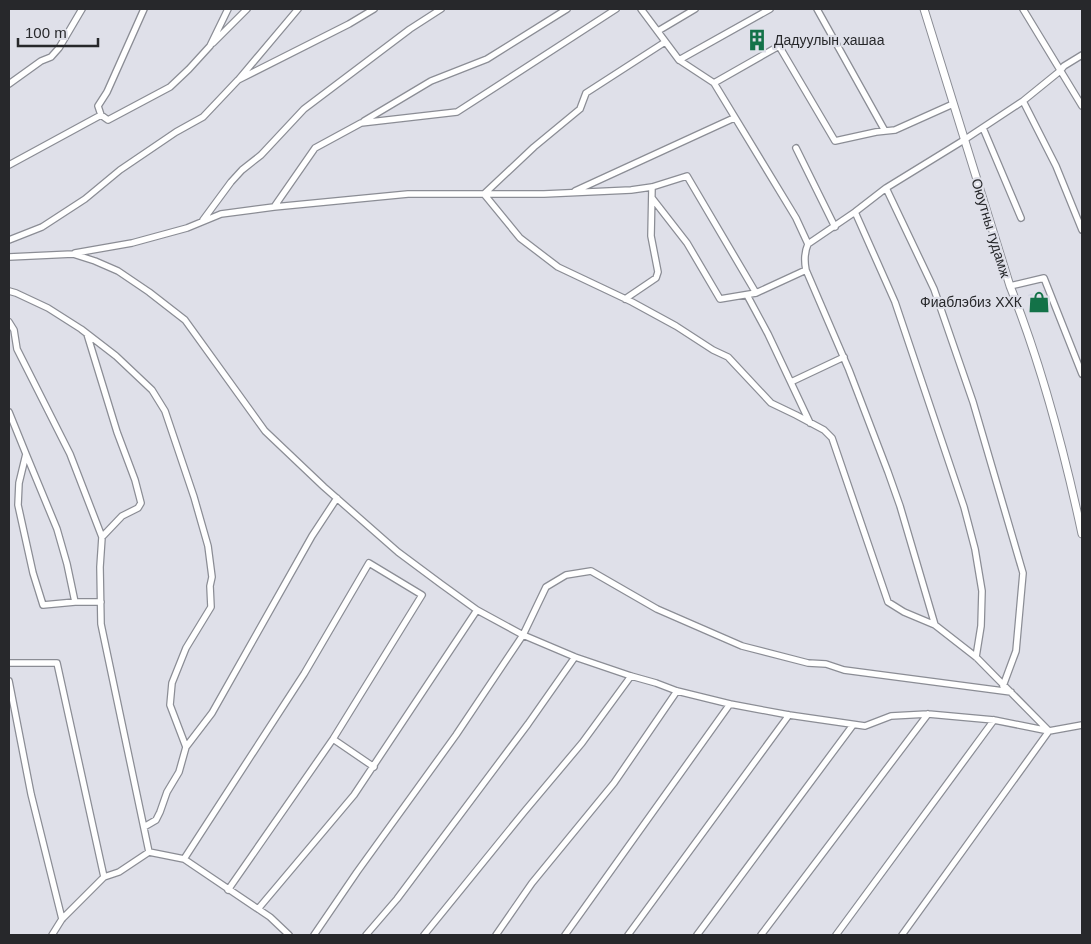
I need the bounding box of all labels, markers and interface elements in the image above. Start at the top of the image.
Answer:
scale bar [18,15,98,47]
text: 100 m [25,24,67,41]
building icon: Дадуулын хашаа [744,27,770,53]
place label: Дадуулын хашаа [774,32,885,48]
street label: Оюутны гудамж [968,176,1014,280]
shop icon: Фиаблэбиз ХХК [1026,289,1052,315]
place label: Фиаблэбиз ХХК [920,294,1023,310]

